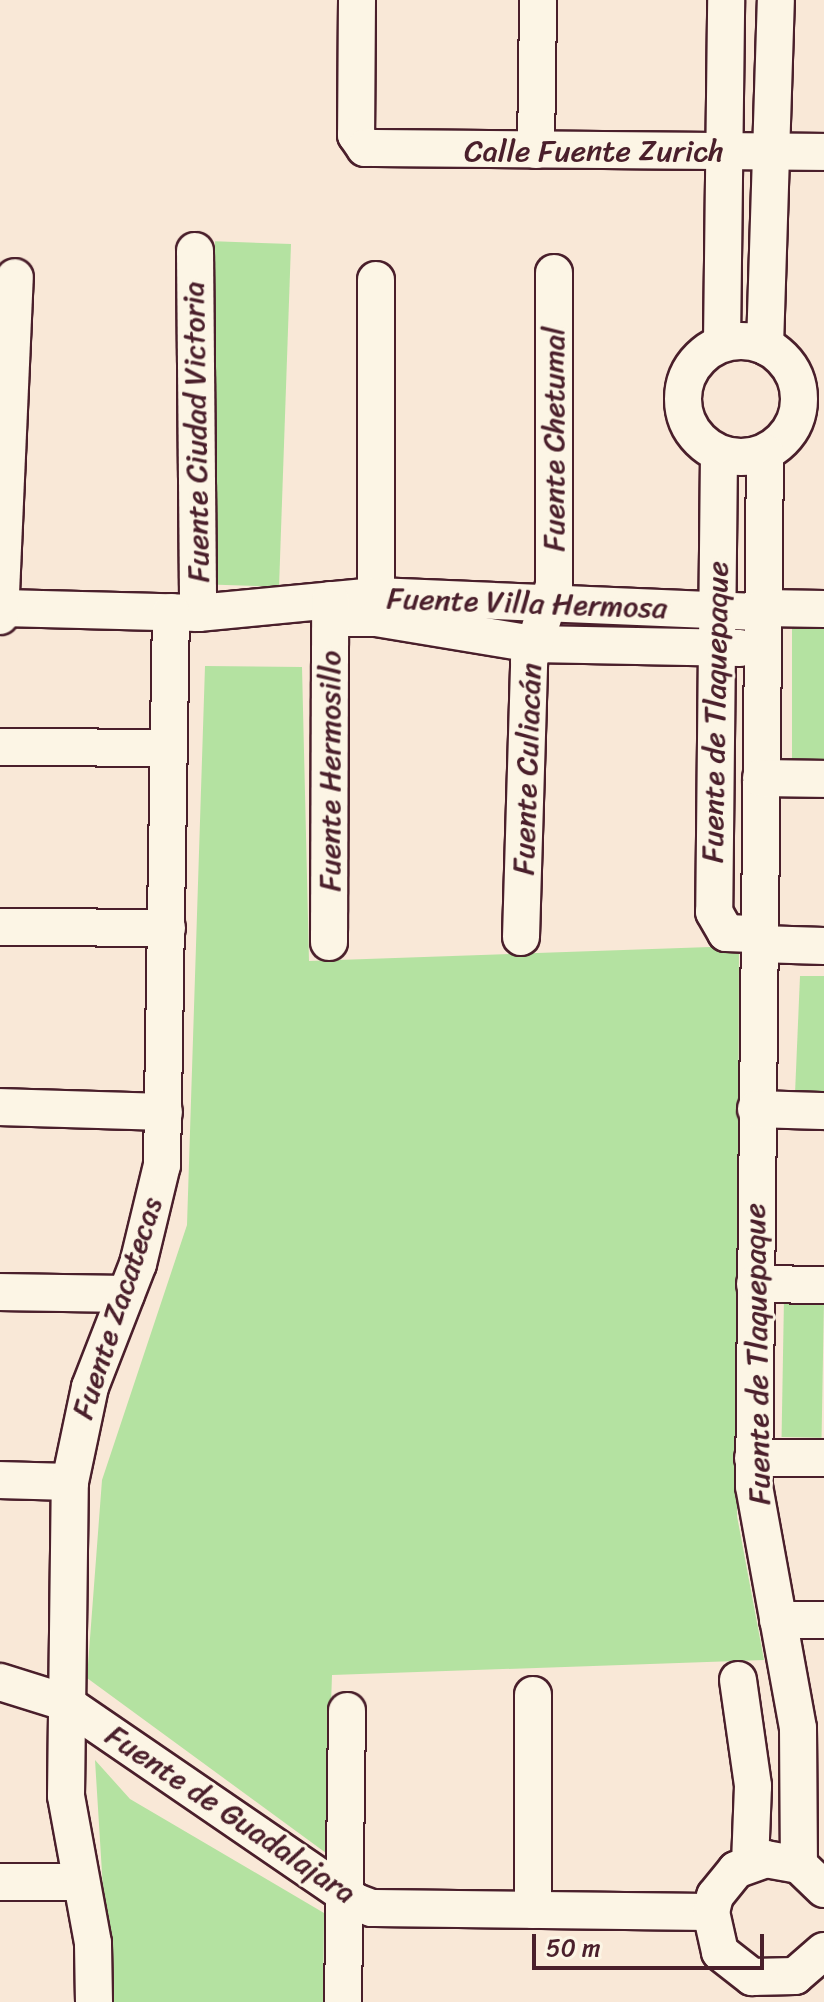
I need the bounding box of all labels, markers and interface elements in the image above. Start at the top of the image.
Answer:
street label: Calle Fuente Zurich [465,133,723,169]
street label: Fuente Ciudad Victoria [175,281,217,583]
street label: Fuente Chetumal [536,326,572,552]
street label: Fuente de Tlaquepaque [694,562,736,862]
street label: Fuente Villa Hermosa [386,580,668,626]
street label: Fuente Hermosillo [312,651,348,891]
street label: Fuente Culiacán [505,662,549,876]
street label: Fuente Zacatecas [64,1192,170,1424]
street label: Fuente de Tlaquepaque [736,1204,778,1504]
street label: Fuente de Guadalajara [99,1717,363,1911]
scale bar [536,1918,768,1968]
text: 50 m [546,1927,601,1969]

